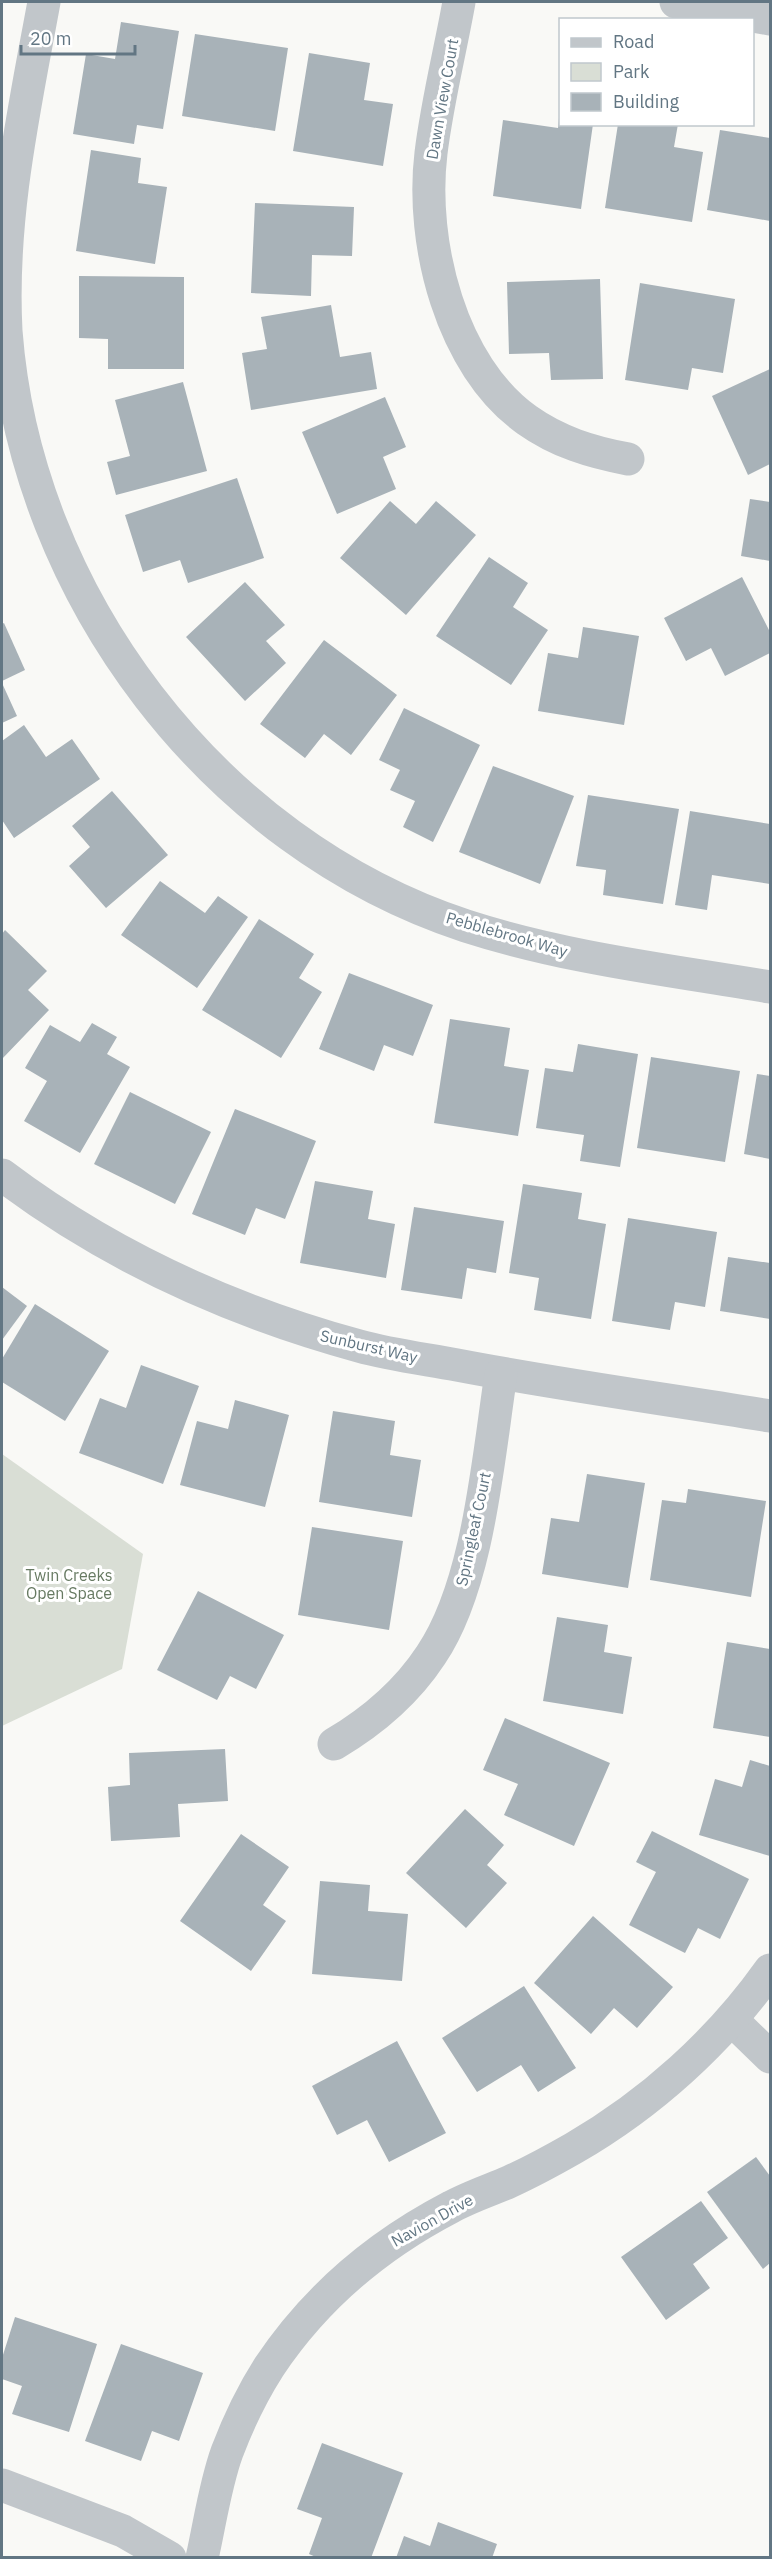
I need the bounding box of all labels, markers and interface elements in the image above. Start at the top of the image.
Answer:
scale bar [21,18,135,56]
legend [559,18,754,126]
text: 20 m [30,27,72,50]
text: Road [613,30,654,53]
street label: Dawn View Court [422,37,462,161]
text: Park [613,60,650,83]
text: Building [613,90,680,113]
street label: Pebblebrook Way [444,907,570,961]
street label: Sunburst Way [318,1325,420,1367]
street label: Springleaf Court [451,1470,495,1588]
park label: Twin Creeks Open Space [25,1565,113,1603]
street label: Navion Drive [388,2189,477,2251]

